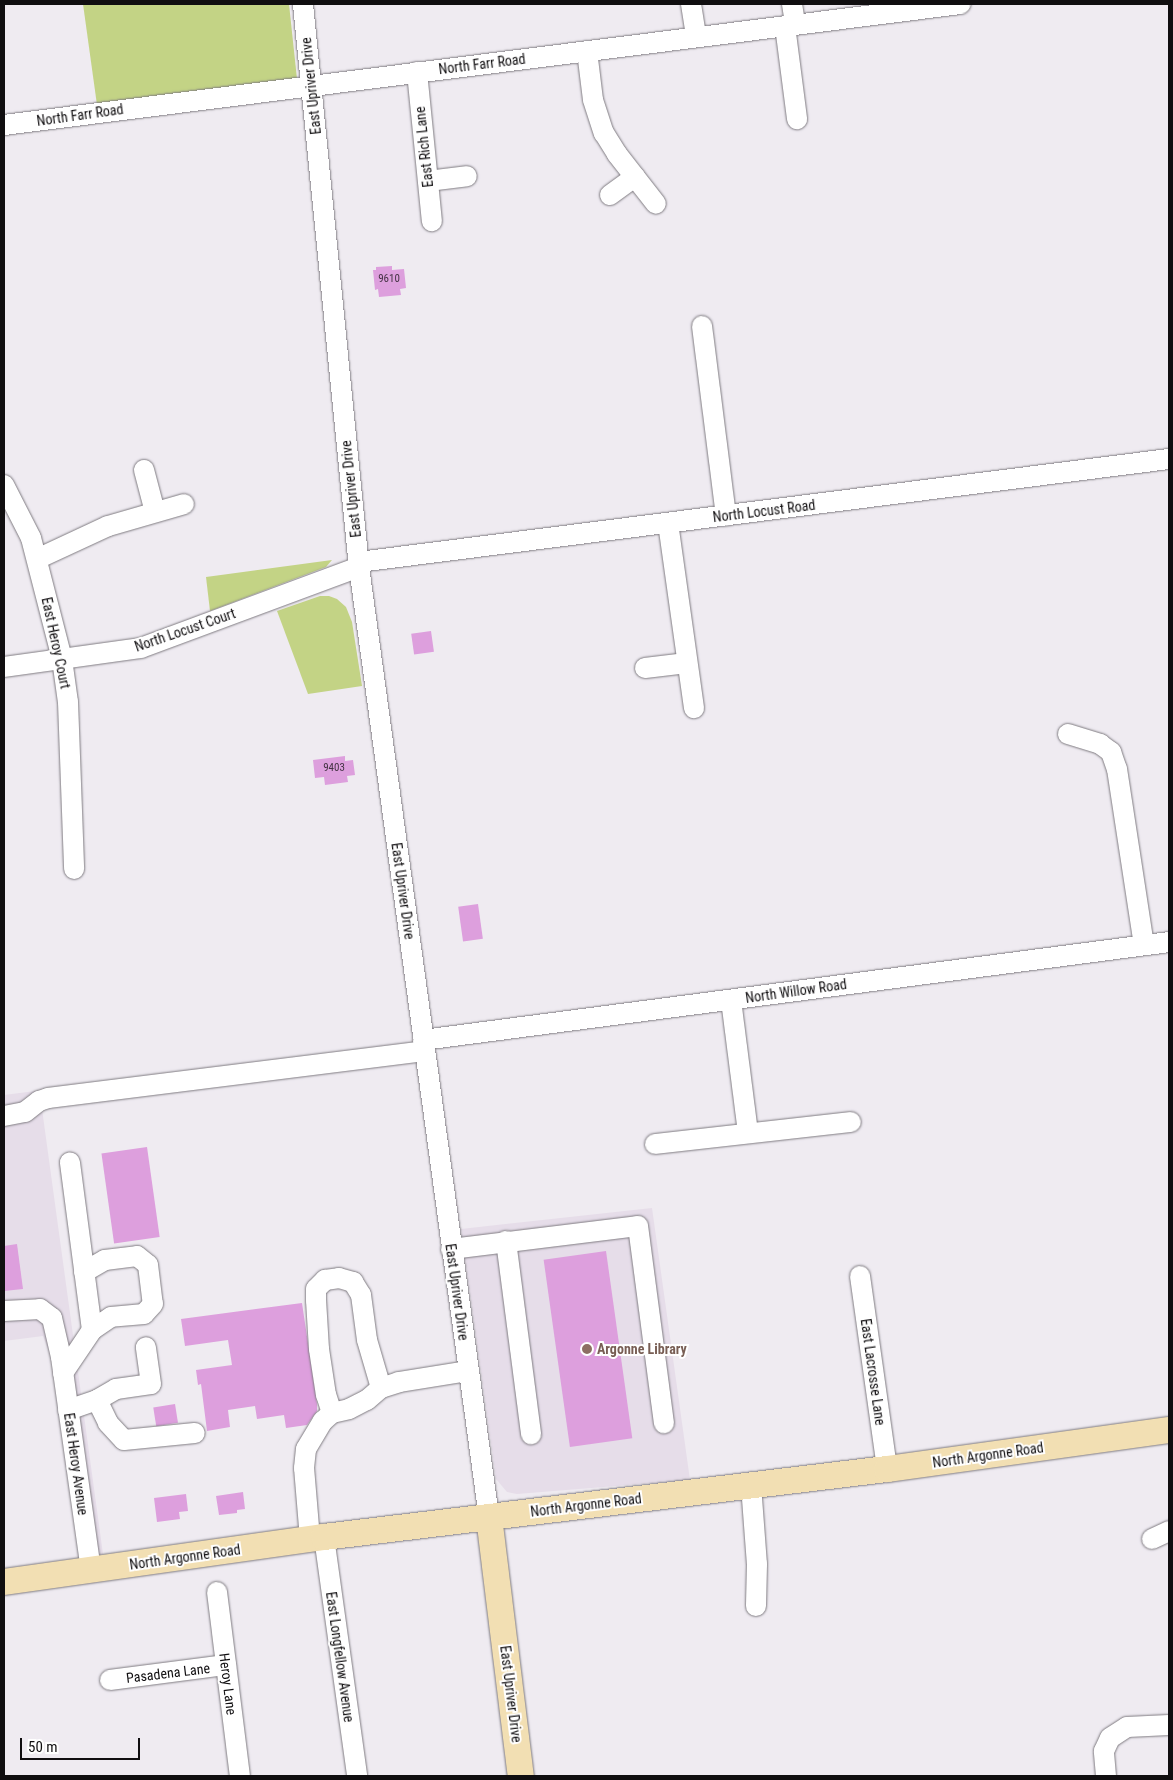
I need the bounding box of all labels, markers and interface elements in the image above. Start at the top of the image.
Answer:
street label: East Upriver Drive [298,37,324,135]
street label: North Farr Road [438,50,526,78]
street label: North Farr Road [36,101,124,129]
street label: East Rich Lane [411,106,437,188]
house number: 9610 [378,272,400,286]
street label: East Upriver Drive [338,440,364,538]
street label: North Locust Road [712,496,816,526]
street label: East Heroy Court [38,596,74,690]
street label: North Locust Court [132,605,238,655]
house number: 9403 [323,761,345,775]
street label: East Upriver Drive [388,842,418,940]
street label: North Willow Road [744,976,848,1006]
street label: East Upriver Drive [442,1243,472,1341]
street label: East Lacrosse Lane [857,1318,889,1426]
place label: Argonne Library [597,1341,687,1357]
marker: Argonne Library [581,1343,593,1355]
street label: East Heroy Avenue [61,1412,91,1516]
street label: North Argonne Road [931,1439,1045,1471]
street label: North Argonne Road [529,1490,643,1520]
street label: North Argonne Road [128,1541,242,1573]
street label: East Longfellow Avenue [323,1591,357,1723]
street label: East Upriver Drive [497,1645,525,1743]
street label: Heroy Lane [216,1652,240,1716]
street label: Pasadena Lane [125,1660,211,1686]
scale bar [22,1728,142,1760]
text: 50 m [28,1738,58,1756]

